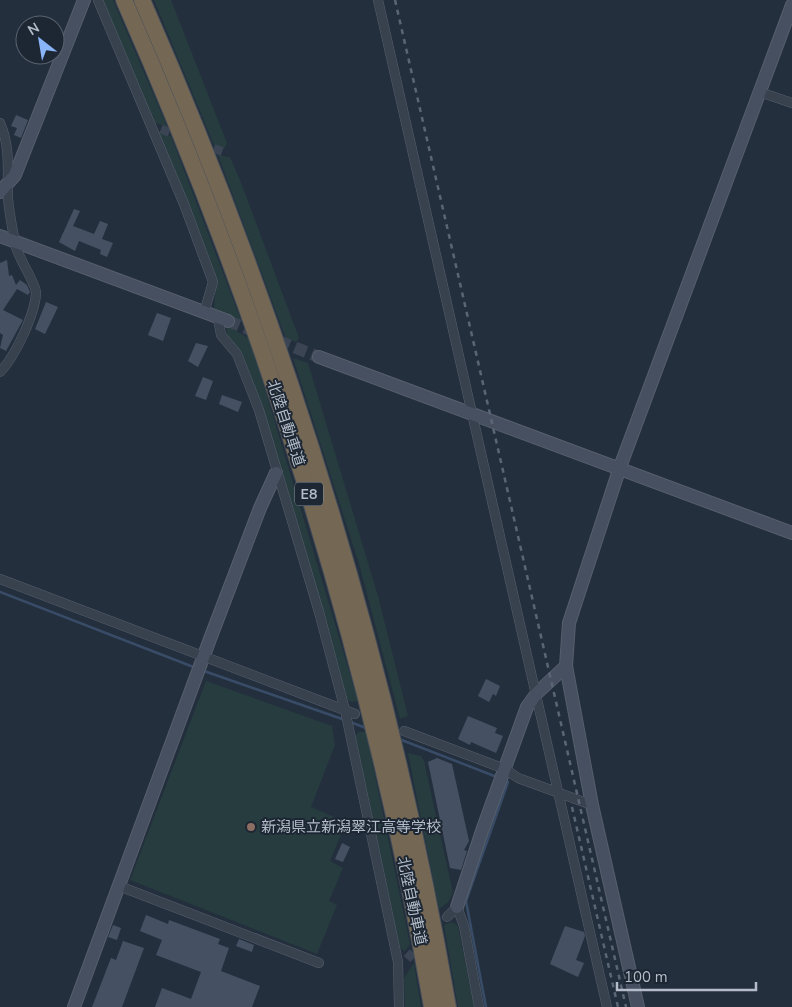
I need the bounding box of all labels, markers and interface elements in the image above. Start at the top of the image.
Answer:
north arrow [15,15,65,65]
text: N [24,18,43,40]
street label: 北陸自動車道 [263,377,309,469]
road number: E8 [295,482,323,506]
place label: 新潟県立新潟翠江高等学校 [261,817,441,837]
marker: 新潟県立新潟翠江高等学校 [245,821,257,833]
street label: 北陸自動車道 [393,855,431,947]
scale bar [617,960,756,992]
text: 100 m [624,967,668,987]

